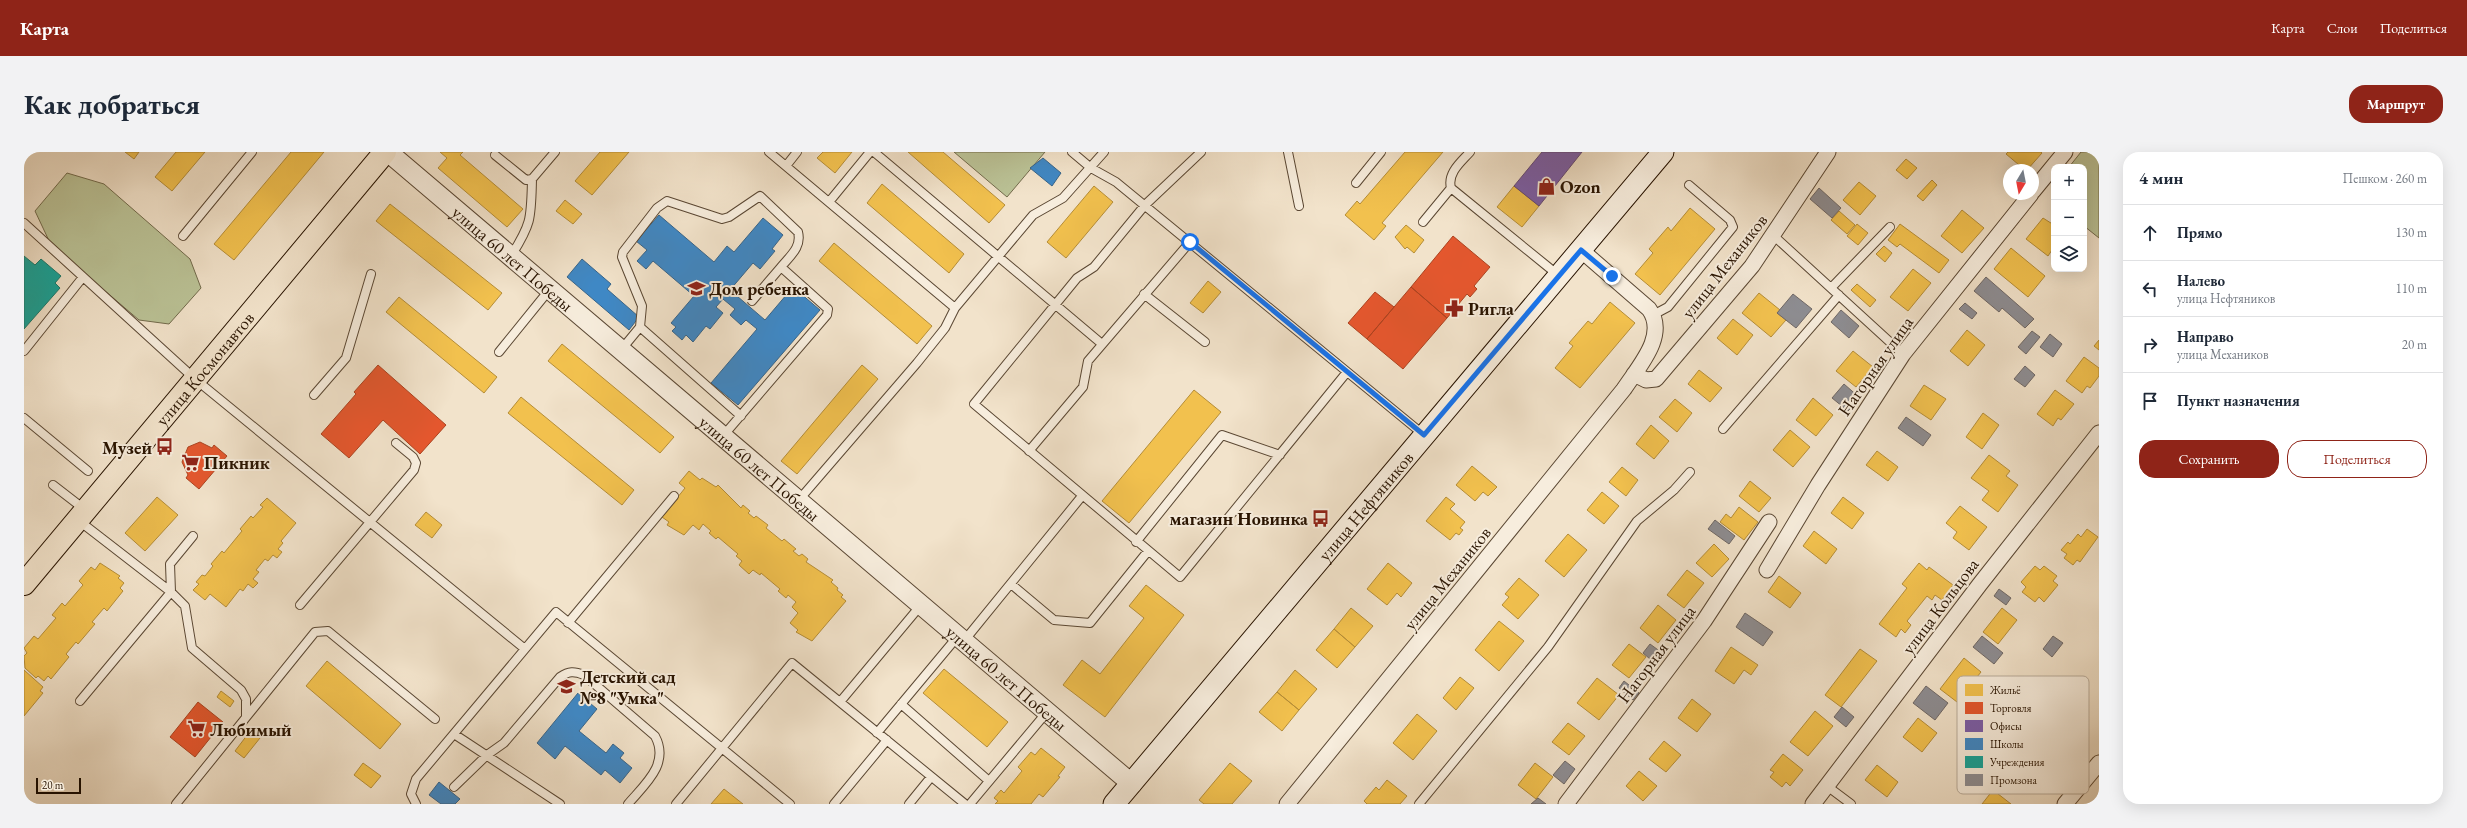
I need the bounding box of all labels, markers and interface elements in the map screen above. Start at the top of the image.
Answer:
text: Карта [20,16,69,41]
text: Карта [2271,19,2305,37]
text: Слои [2327,19,2358,37]
text: Поделиться [2380,19,2447,37]
button: Маршрут [2349,85,2443,123]
text: Как добраться [24,86,200,122]
north arrow [2003,164,2039,200]
map controls [2051,164,2087,272]
button: + [2051,164,2087,200]
text: 4 мин [2139,167,2183,189]
text: Пешком · 260 m [2343,170,2427,187]
place label: Ozon [1560,175,1601,198]
shop icon: Ozon [1537,176,1557,196]
street label: улица 60 лет Победы [448,200,578,316]
button: − [2051,200,2087,236]
street label: улица Механиков [1676,209,1772,323]
icon: ahead [2139,222,2161,244]
text: Прямо [2177,223,2222,242]
text: 130 m [2396,224,2427,241]
route start [1181,233,1199,251]
button: layers [2051,236,2087,272]
route end [1603,267,1621,285]
text: Налево [2177,271,2225,290]
place label: Дом ребенка [709,277,809,300]
school or university icon: Дом ребенка [686,278,706,298]
icon: left [2139,278,2161,300]
text: 110 m [2396,280,2427,297]
text: улица Нефтяников [2177,290,2275,307]
place label: Ригла [1468,297,1514,320]
pharmacy icon: Ригла [1445,298,1465,318]
street label: улица Космонавтов [150,306,259,430]
street label: Нагорная улица [1832,311,1918,420]
text: Направо [2177,327,2234,346]
icon: right [2139,334,2161,356]
text: 20 m [2402,336,2427,353]
text: улица Механиков [2177,346,2268,363]
icon: arrive [2139,390,2161,412]
text: Пункт назначения [2177,391,2300,410]
street label: улица 60 лет Победы [695,410,825,526]
place label: Музей [102,436,152,459]
bus stop icon: Музей [155,437,175,457]
button: Сохранить [2139,440,2279,478]
button: Поделиться [2287,440,2427,478]
street label: улица Нефтяников [1312,446,1418,565]
place label: Пикник [204,451,270,474]
supermarket icon: Пикник [181,452,201,472]
place label: магазин Новинка [1169,507,1308,530]
bus stop icon: магазин Новинка [1311,508,1331,528]
street label: улица Механиков [1398,521,1496,634]
street label: улица Кольцова [1896,553,1984,659]
street label: Нагорная улица [1612,600,1701,707]
street label: улица 60 лет Победы [942,620,1072,736]
place label: Детский сад №8 "Умка" [580,665,676,709]
school or university icon: Детский сад №8 "Умка" [557,676,577,696]
legend [1957,676,2089,794]
text: Жильё [1989,683,2021,697]
text: Торговля [1990,701,2031,715]
place label: Любимый [210,718,292,741]
supermarket icon: Любимый [187,719,207,739]
text: Офисы [1990,719,2022,733]
text: Школы [1990,737,2024,751]
text: Учреждения [1989,755,2045,769]
text: Промзона [1990,773,2037,787]
scale bar [36,776,81,795]
text: 20 m [42,778,63,792]

